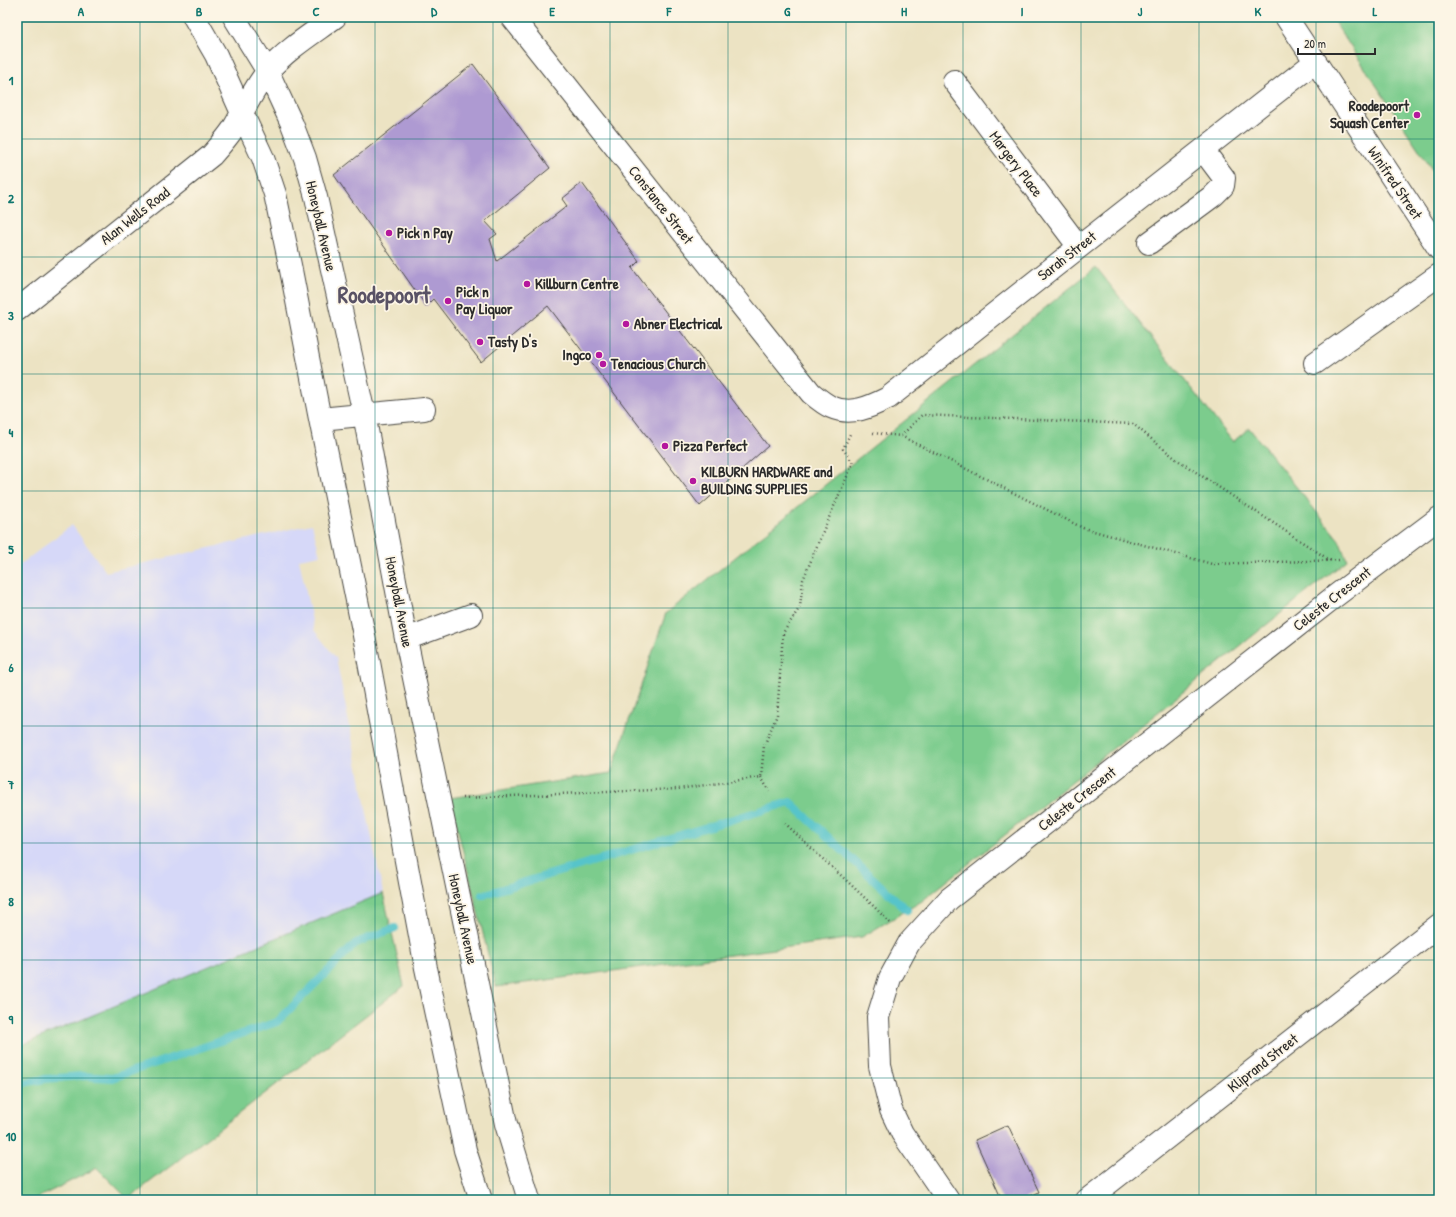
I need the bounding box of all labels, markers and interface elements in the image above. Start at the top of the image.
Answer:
text: A [78,2,85,20]
text: B [196,2,203,20]
text: C [312,2,320,20]
text: D [431,2,438,20]
text: E [549,2,555,20]
text: F [666,2,673,20]
text: G [784,2,791,20]
text: H [901,2,907,20]
text: I [1020,2,1024,20]
text: J [1138,2,1143,20]
text: K [1255,2,1262,20]
text: L [1373,2,1378,20]
scale bar [1298,30,1375,56]
text: 20 m [1304,35,1326,52]
text: 1 [9,71,14,89]
place label: Roodepoort Squash Center [1330,95,1410,134]
marker: Roodepoort Squash Center [1412,110,1422,120]
street label: Margery Place [985,126,1048,201]
street label: Winifred Street [1363,142,1428,224]
street label: Constance Street [624,161,699,249]
street label: Honeyball Avenue [301,179,342,273]
street label: Alan Wells Road [96,182,174,249]
text: 2 [8,189,15,207]
place label: Pick n Pay [397,222,453,244]
street label: Sarah Street [1033,226,1101,285]
marker: Pick n Pay [384,228,394,238]
place label: Killburn Centre [535,273,619,294]
district label: Roodepoort [338,279,431,311]
marker: Killburn Centre [522,279,532,289]
place label: Pick n Pay Liquor [456,281,513,320]
marker: Pick n Pay Liquor [443,296,453,306]
text: 3 [8,306,14,324]
place label: Abner Electrical [634,313,723,334]
marker: Abner Electrical [621,319,631,329]
place label: Tasty D's [487,331,537,353]
marker: Tasty D's [475,337,485,347]
place label: Ingco [562,344,591,366]
marker: Ingco [594,350,604,360]
place label: Tenacious Church [610,353,706,374]
marker: Tenacious Church [598,359,608,369]
text: 4 [9,423,14,441]
place label: Pizza Perfect [673,435,748,456]
marker: Pizza Perfect [660,441,670,451]
place label: KILBURN HARDWARE and BUILDING SUPPLIES [701,461,832,499]
marker: KILBURN HARDWARE and BUILDING SUPPLIES [688,476,698,486]
text: 5 [8,540,14,558]
street label: Honeyball Avenue [380,555,419,649]
street label: Celeste Crescent [1288,561,1376,636]
text: 6 [8,658,14,676]
street label: Celeste Crescent [1033,761,1121,836]
text: 7 [7,775,15,793]
street label: Honeyball Avenue [444,872,483,966]
text: 8 [8,892,14,910]
text: 9 [9,1010,14,1028]
street label: Kliprand Street [1223,1028,1303,1097]
text: 10 [6,1127,16,1145]

